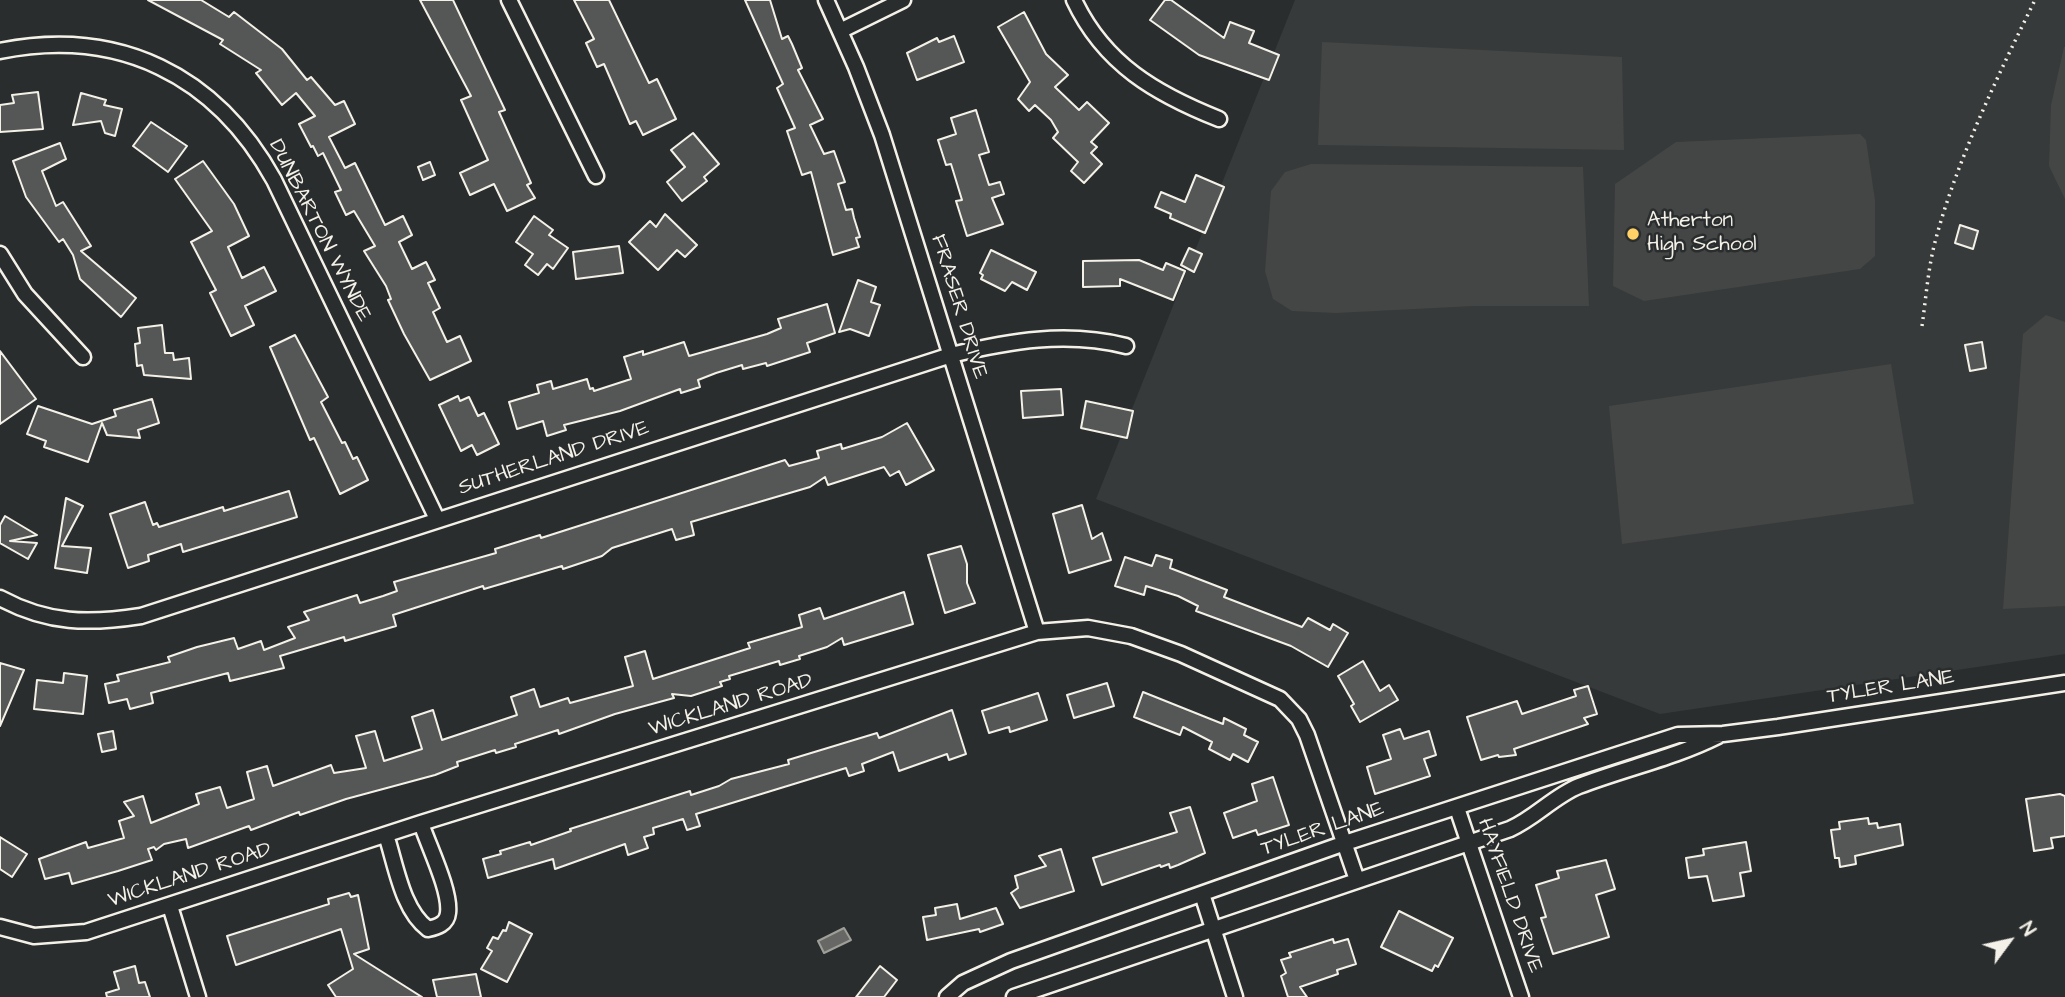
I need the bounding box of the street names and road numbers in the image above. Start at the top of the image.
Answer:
street label: DUNBARTON WYNDE [262,136,376,326]
street label: FRASER DRIVE [924,232,992,382]
street label: SUTHERLAND DRIVE [455,416,653,502]
street label: TYLER LANE [1826,666,1956,710]
street label: WICKLAND ROAD [646,669,816,743]
street label: TYLER LANE [1258,797,1388,863]
street label: HAYFIELD DRIVE [1471,816,1547,976]
street label: WICKLAND ROAD [105,838,275,914]

